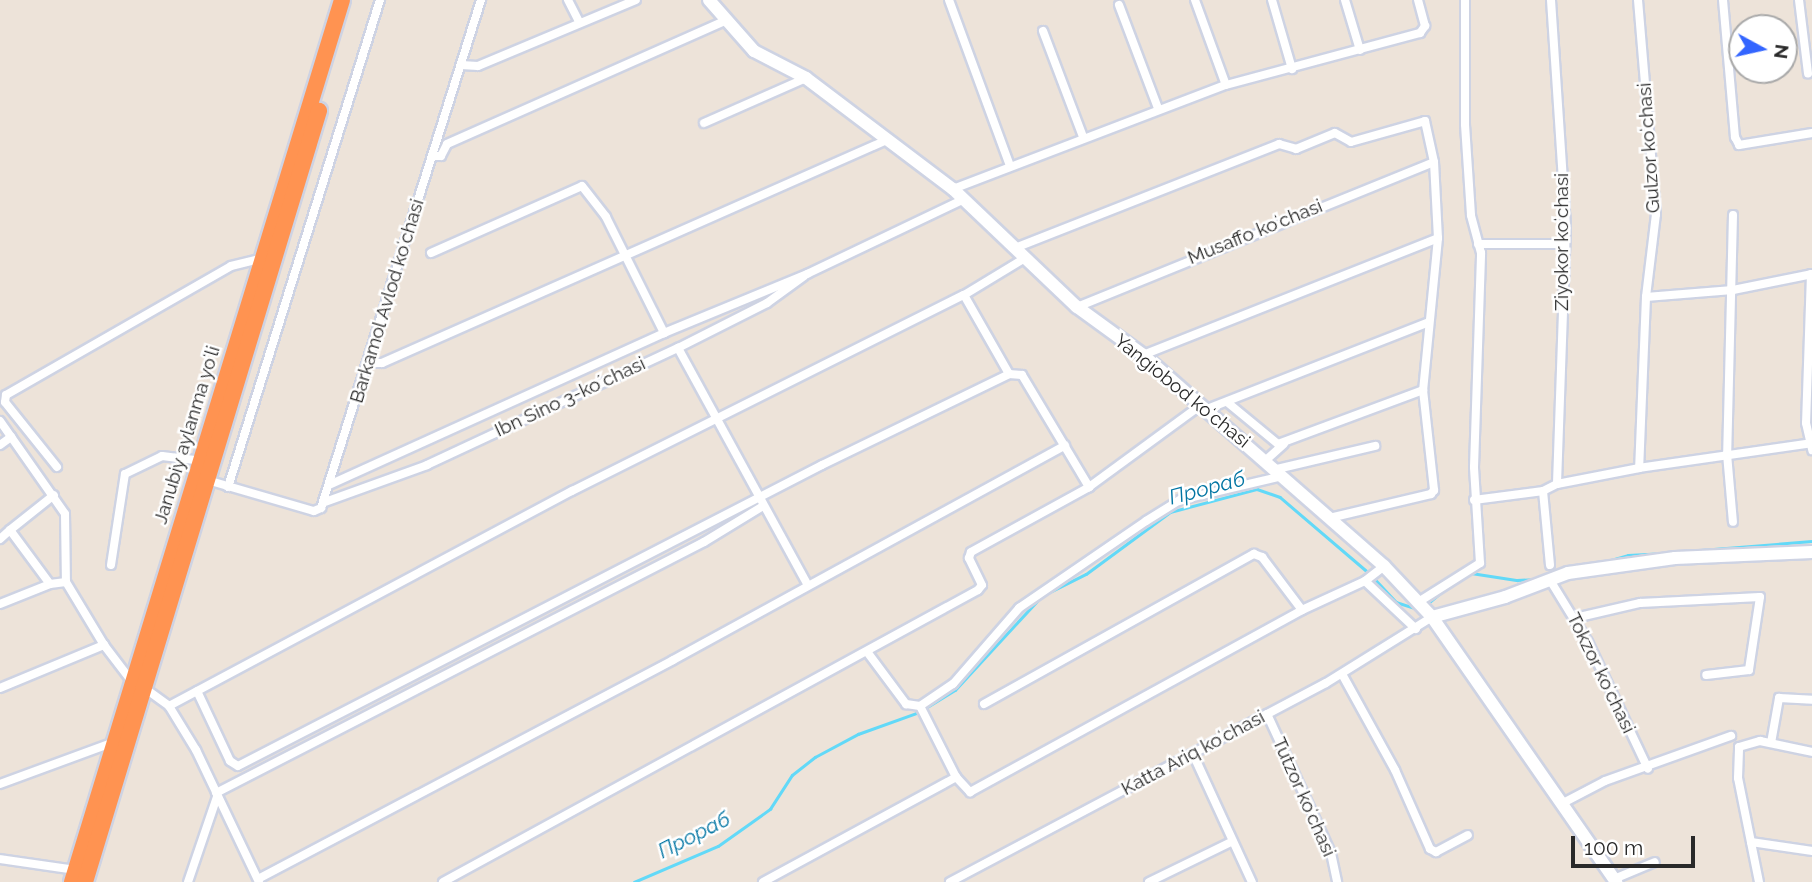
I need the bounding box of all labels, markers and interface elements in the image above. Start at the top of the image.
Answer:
north arrow [1728,14,1798,84]
text: N [1770,43,1794,60]
street label: Gulzor koʻchasi [1633,82,1665,214]
street label: Ziyokor koʻchasi [1551,173,1573,311]
street label: Musaffo koʻchasi [1184,195,1326,269]
street label: Barkamol Avlod koʻchasi [345,196,429,406]
street label: Yangiobod koʻchasi [1110,329,1254,453]
street label: Janubiy aylanma yoʻli [149,343,225,527]
street label: Ibn Sino 3-koʼchasi [491,352,649,442]
water label: Прораб [1166,466,1248,510]
street label: Tokzor koʻchasi [1562,609,1640,737]
street label: Katta Ariq koʻchasi [1117,705,1269,801]
street label: Tutzor koʻchasi [1267,734,1341,860]
water label: Прораб [654,806,734,864]
scale bar [1574,822,1698,866]
text: 100 m [1584,835,1643,860]

